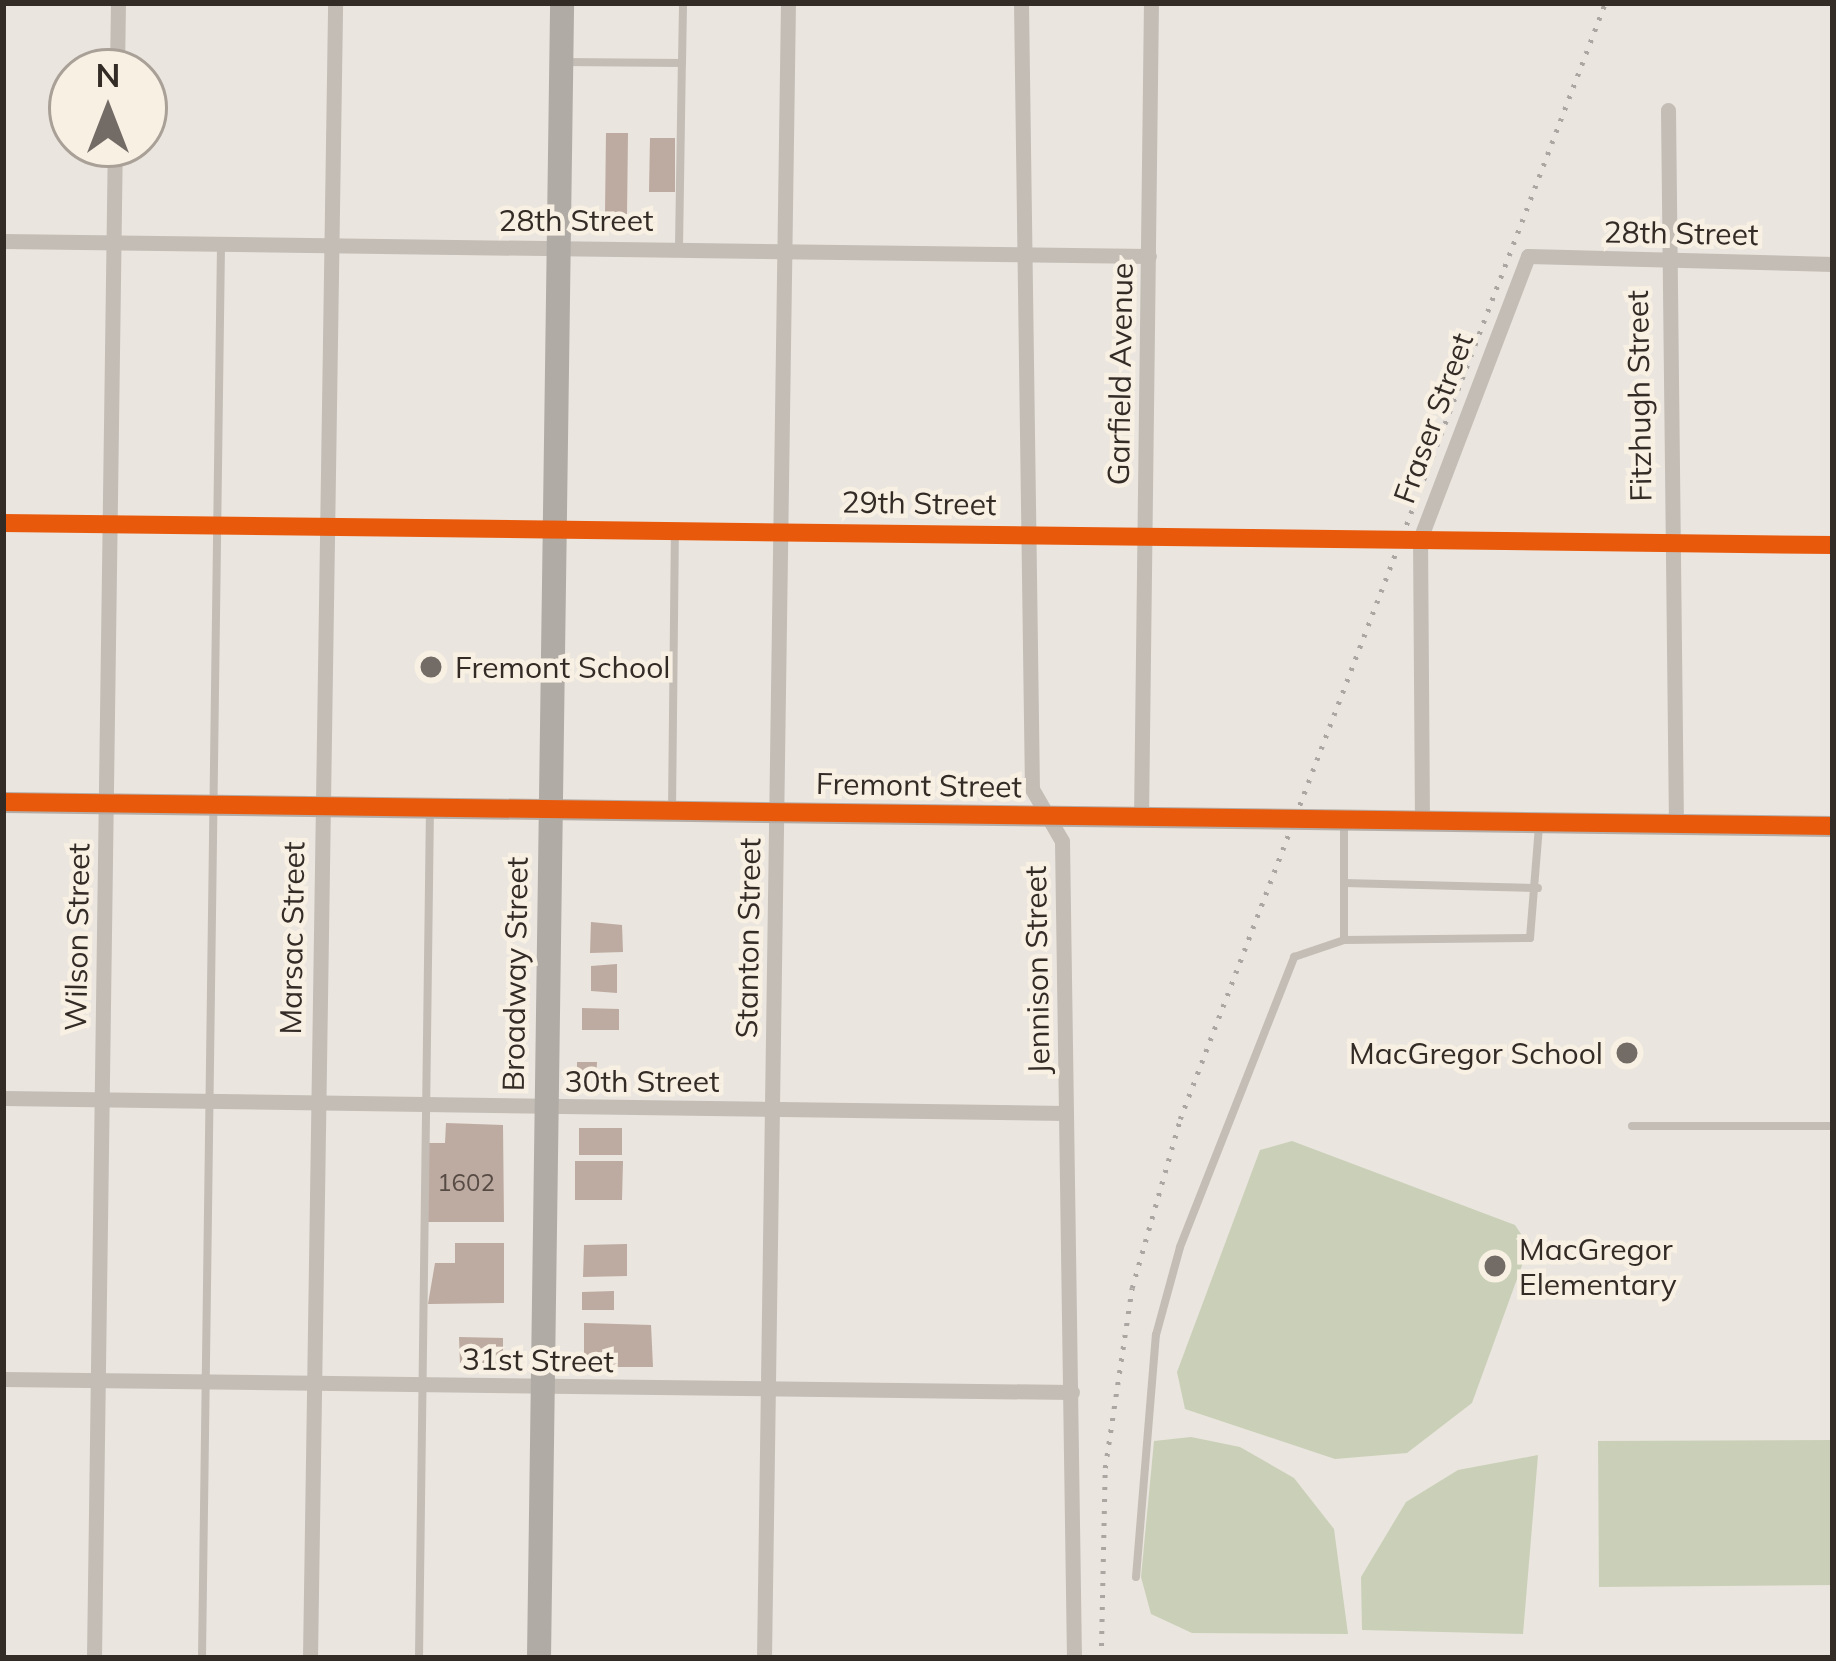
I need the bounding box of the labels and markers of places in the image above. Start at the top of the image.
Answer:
place label: Fremont School [455,649,670,685]
marker: Fremont School [418,654,444,680]
place label: MacGregor School [1349,1035,1603,1071]
marker: MacGregor School [1614,1040,1640,1066]
place label: MacGregor Elementary [1519,1231,1677,1302]
marker: MacGregor Elementary [1482,1253,1508,1279]

